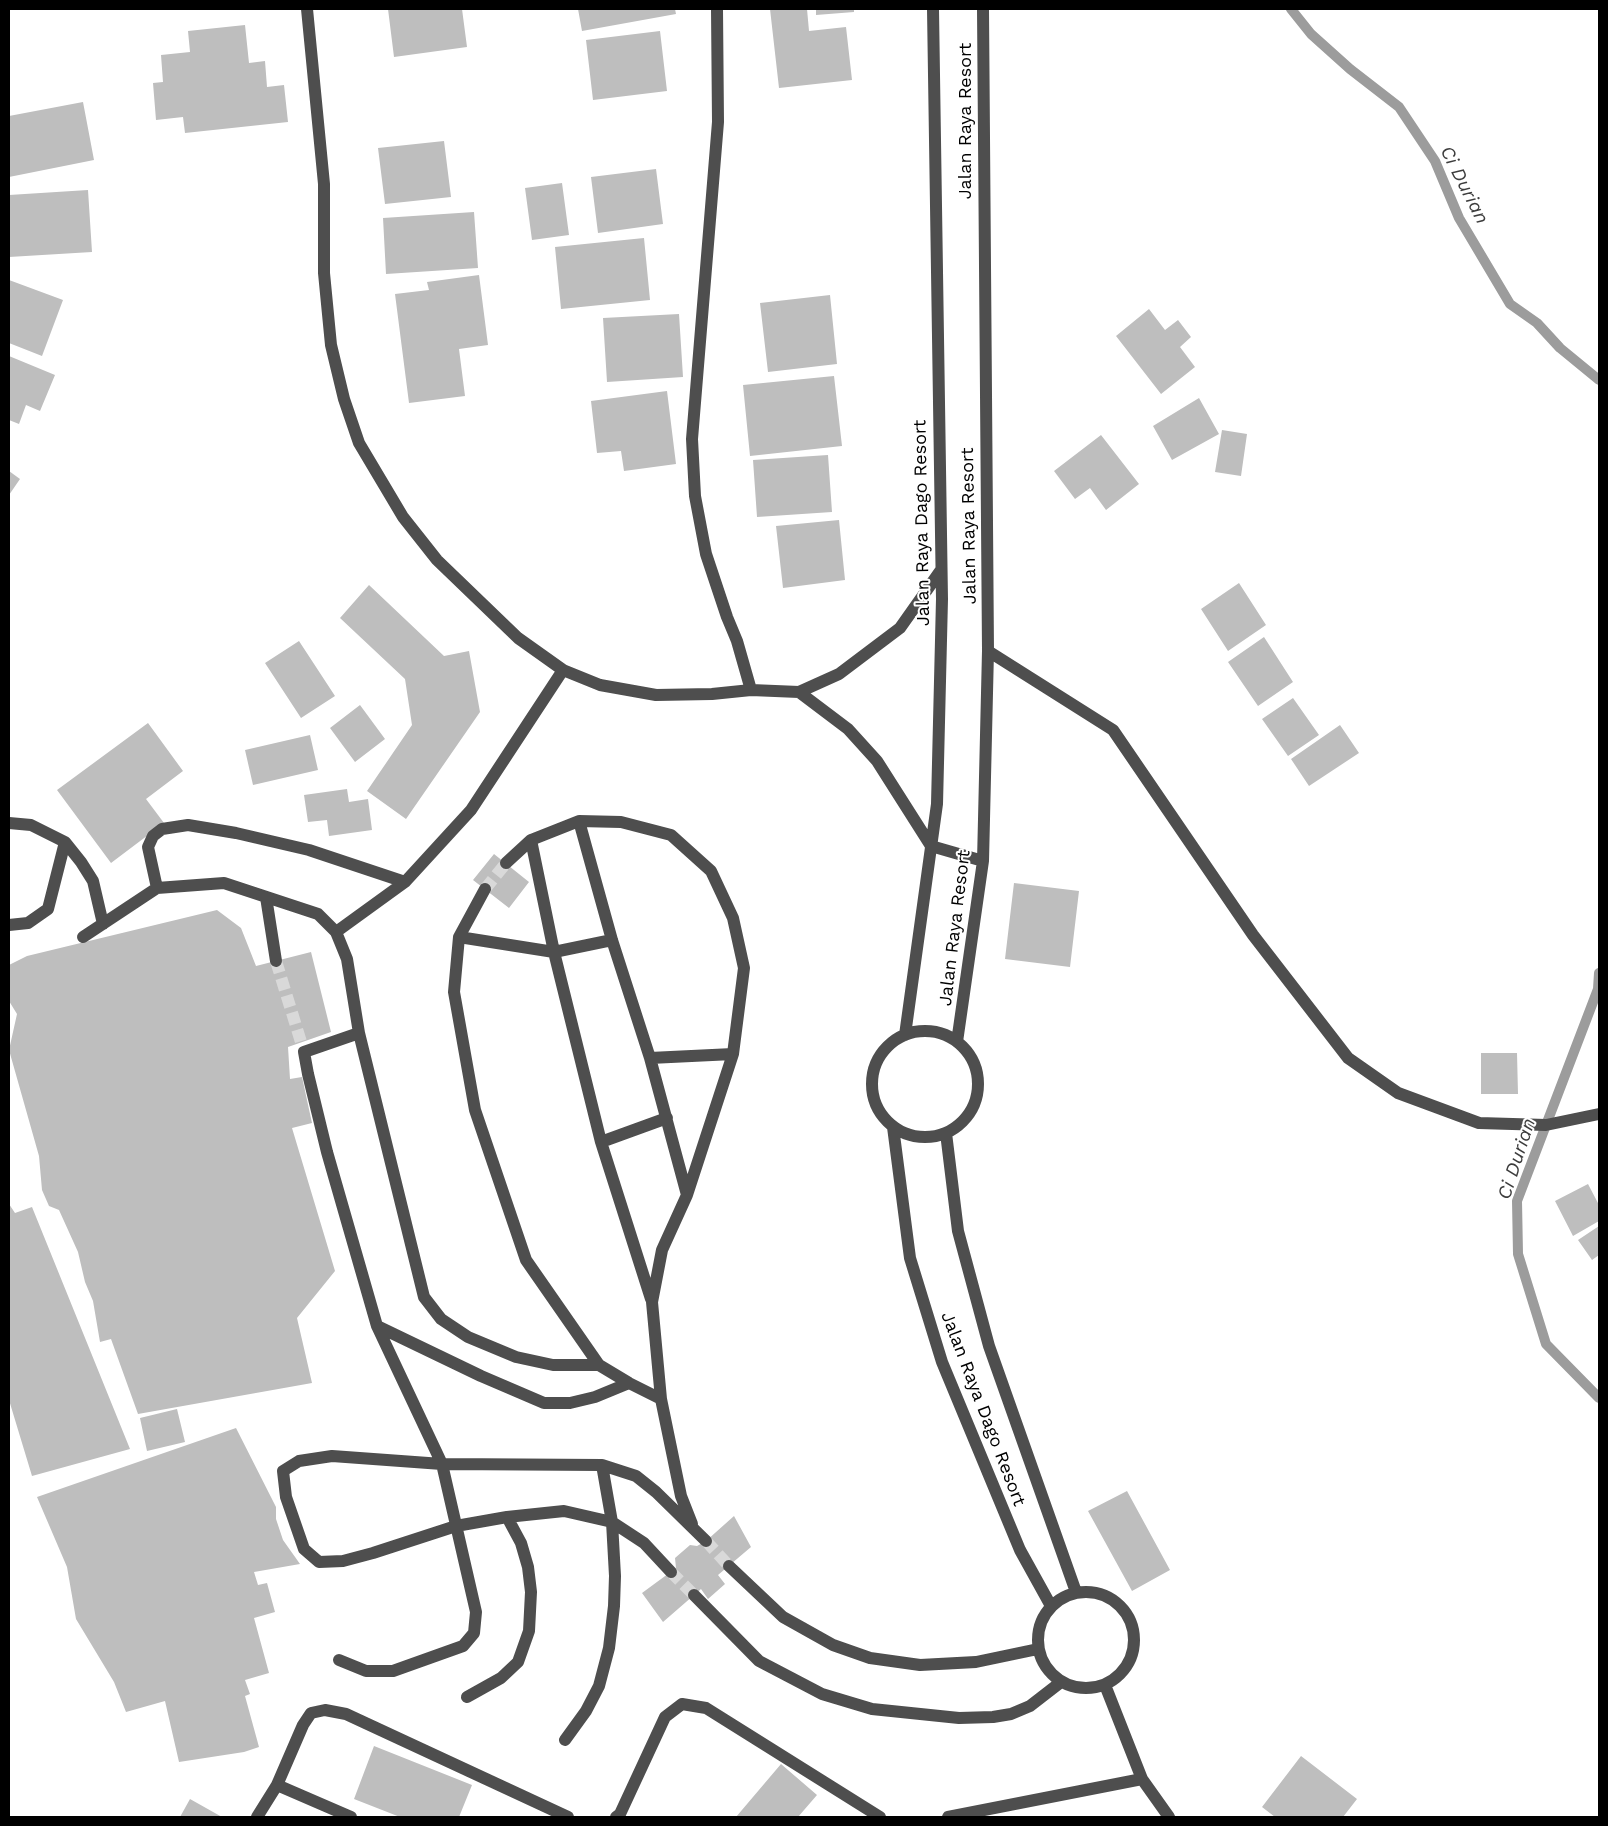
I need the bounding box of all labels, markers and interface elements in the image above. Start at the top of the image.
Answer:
street label: Jalan Raya Resort [955,43,977,199]
water label: Ci Durian [1435,142,1493,228]
street label: Jalan Raya Dago Resort [909,420,935,626]
street label: Jalan Raya Resort [957,447,981,605]
street label: Jalan Raya Resort [935,849,975,1007]
water label: Ci Durian [1493,1115,1541,1203]
street label: Jalan Raya Dago Resort [936,1309,1030,1509]

